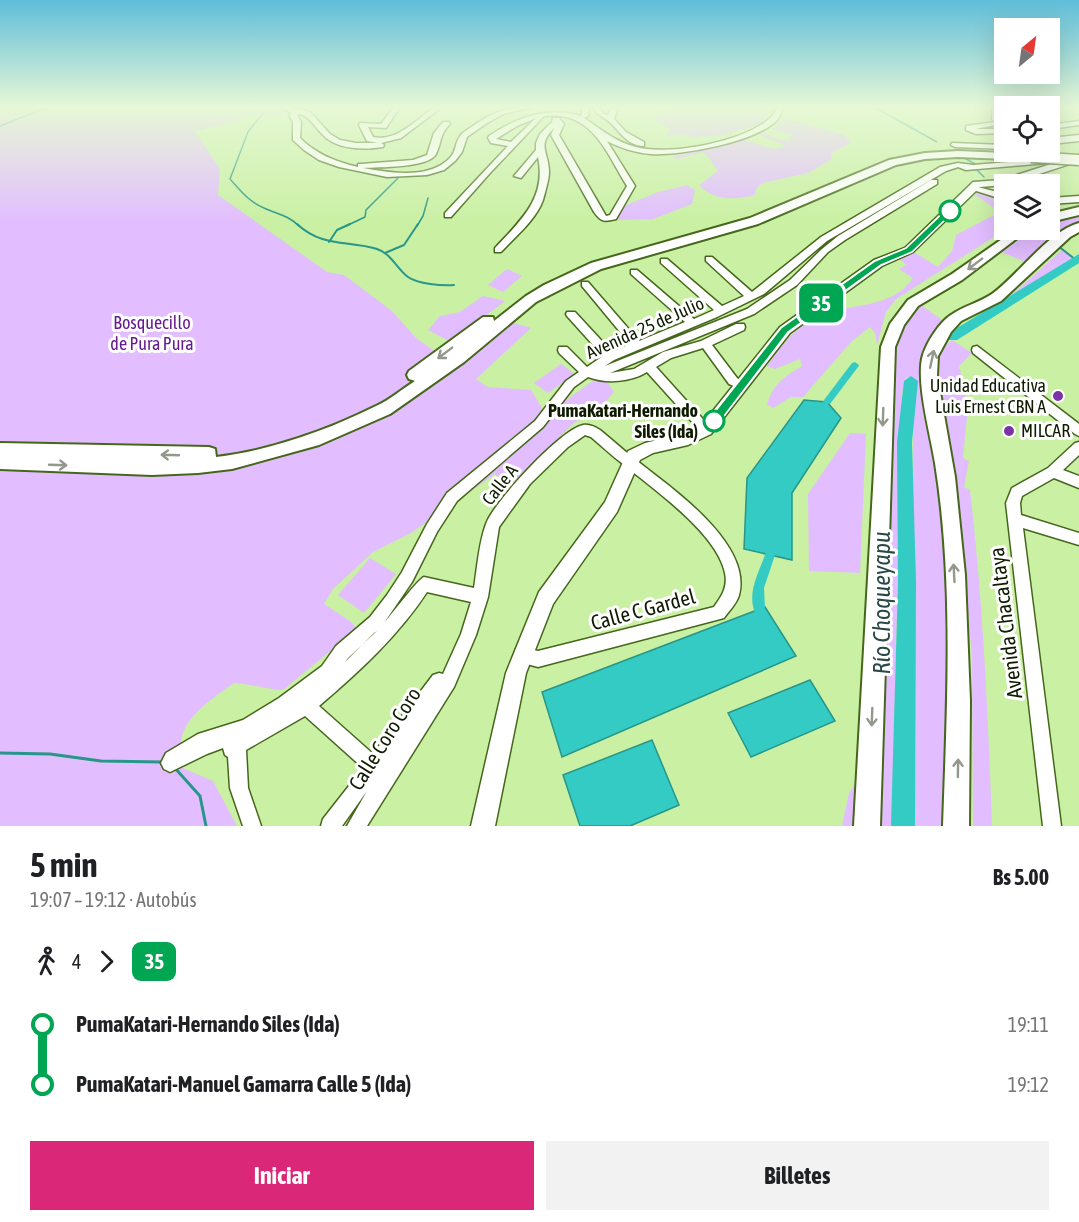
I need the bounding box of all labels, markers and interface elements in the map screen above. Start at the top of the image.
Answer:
north arrow [994,18,1060,84]
map controls [994,18,1060,240]
button: locate [994,96,1060,162]
button: layers [994,174,1060,240]
unlabelled marker [939,200,961,222]
one-way arrow [967,258,983,271]
line badge: 35 [794,284,848,322]
text: 35 [811,291,831,315]
street label: Avenida 25 de Julio [583,292,707,363]
park label: Bosquecillo de Pura Pura [110,312,194,354]
one-way arrow [437,346,453,359]
one-way arrow [926,350,938,369]
place label: Unidad Educativa Luis Ernest CBN A [930,375,1046,417]
marker: Unidad Educativa Luis Ernest CBN A [1051,389,1065,403]
place label: PumaKatari-Hernando Siles (Ida) [548,400,698,442]
one-way arrow [878,407,889,427]
marker: PumaKatari-Hernando Siles (Ida) [703,410,725,432]
place label: MILCAR [1021,420,1070,441]
marker: MILCAR [1002,424,1016,438]
one-way arrow [160,449,180,460]
one-way arrow [48,459,68,470]
street label: Calle A [477,460,522,509]
water label: Río Choqueyapu [868,531,895,675]
street label: Avenida Chacaltaya [984,546,1026,700]
one-way arrow [949,563,960,583]
street label: Calle C Gardel [588,583,698,634]
street label: Calle Coro Coro [343,683,425,794]
one-way arrow [866,707,877,727]
one-way arrow [952,758,963,778]
text: 5 min [30,846,97,884]
text: Bs 5.00 [993,864,1049,890]
text: 19:07 – 19:12 · Autobús [30,888,197,911]
icon: walk [30,945,63,978]
icon: forward [90,945,123,978]
text: 35 [144,949,164,973]
text: 4 [72,950,81,973]
text: PumaKatari-Hernando Siles (Ida) [76,1011,340,1037]
text: 19:11 [1008,1013,1049,1036]
text: PumaKatari-Manuel Gamarra Calle 5 (Ida) [76,1071,411,1097]
text: 19:12 [1008,1073,1049,1096]
button: Iniciar [30,1141,534,1210]
button: Billetes [546,1141,1049,1210]

